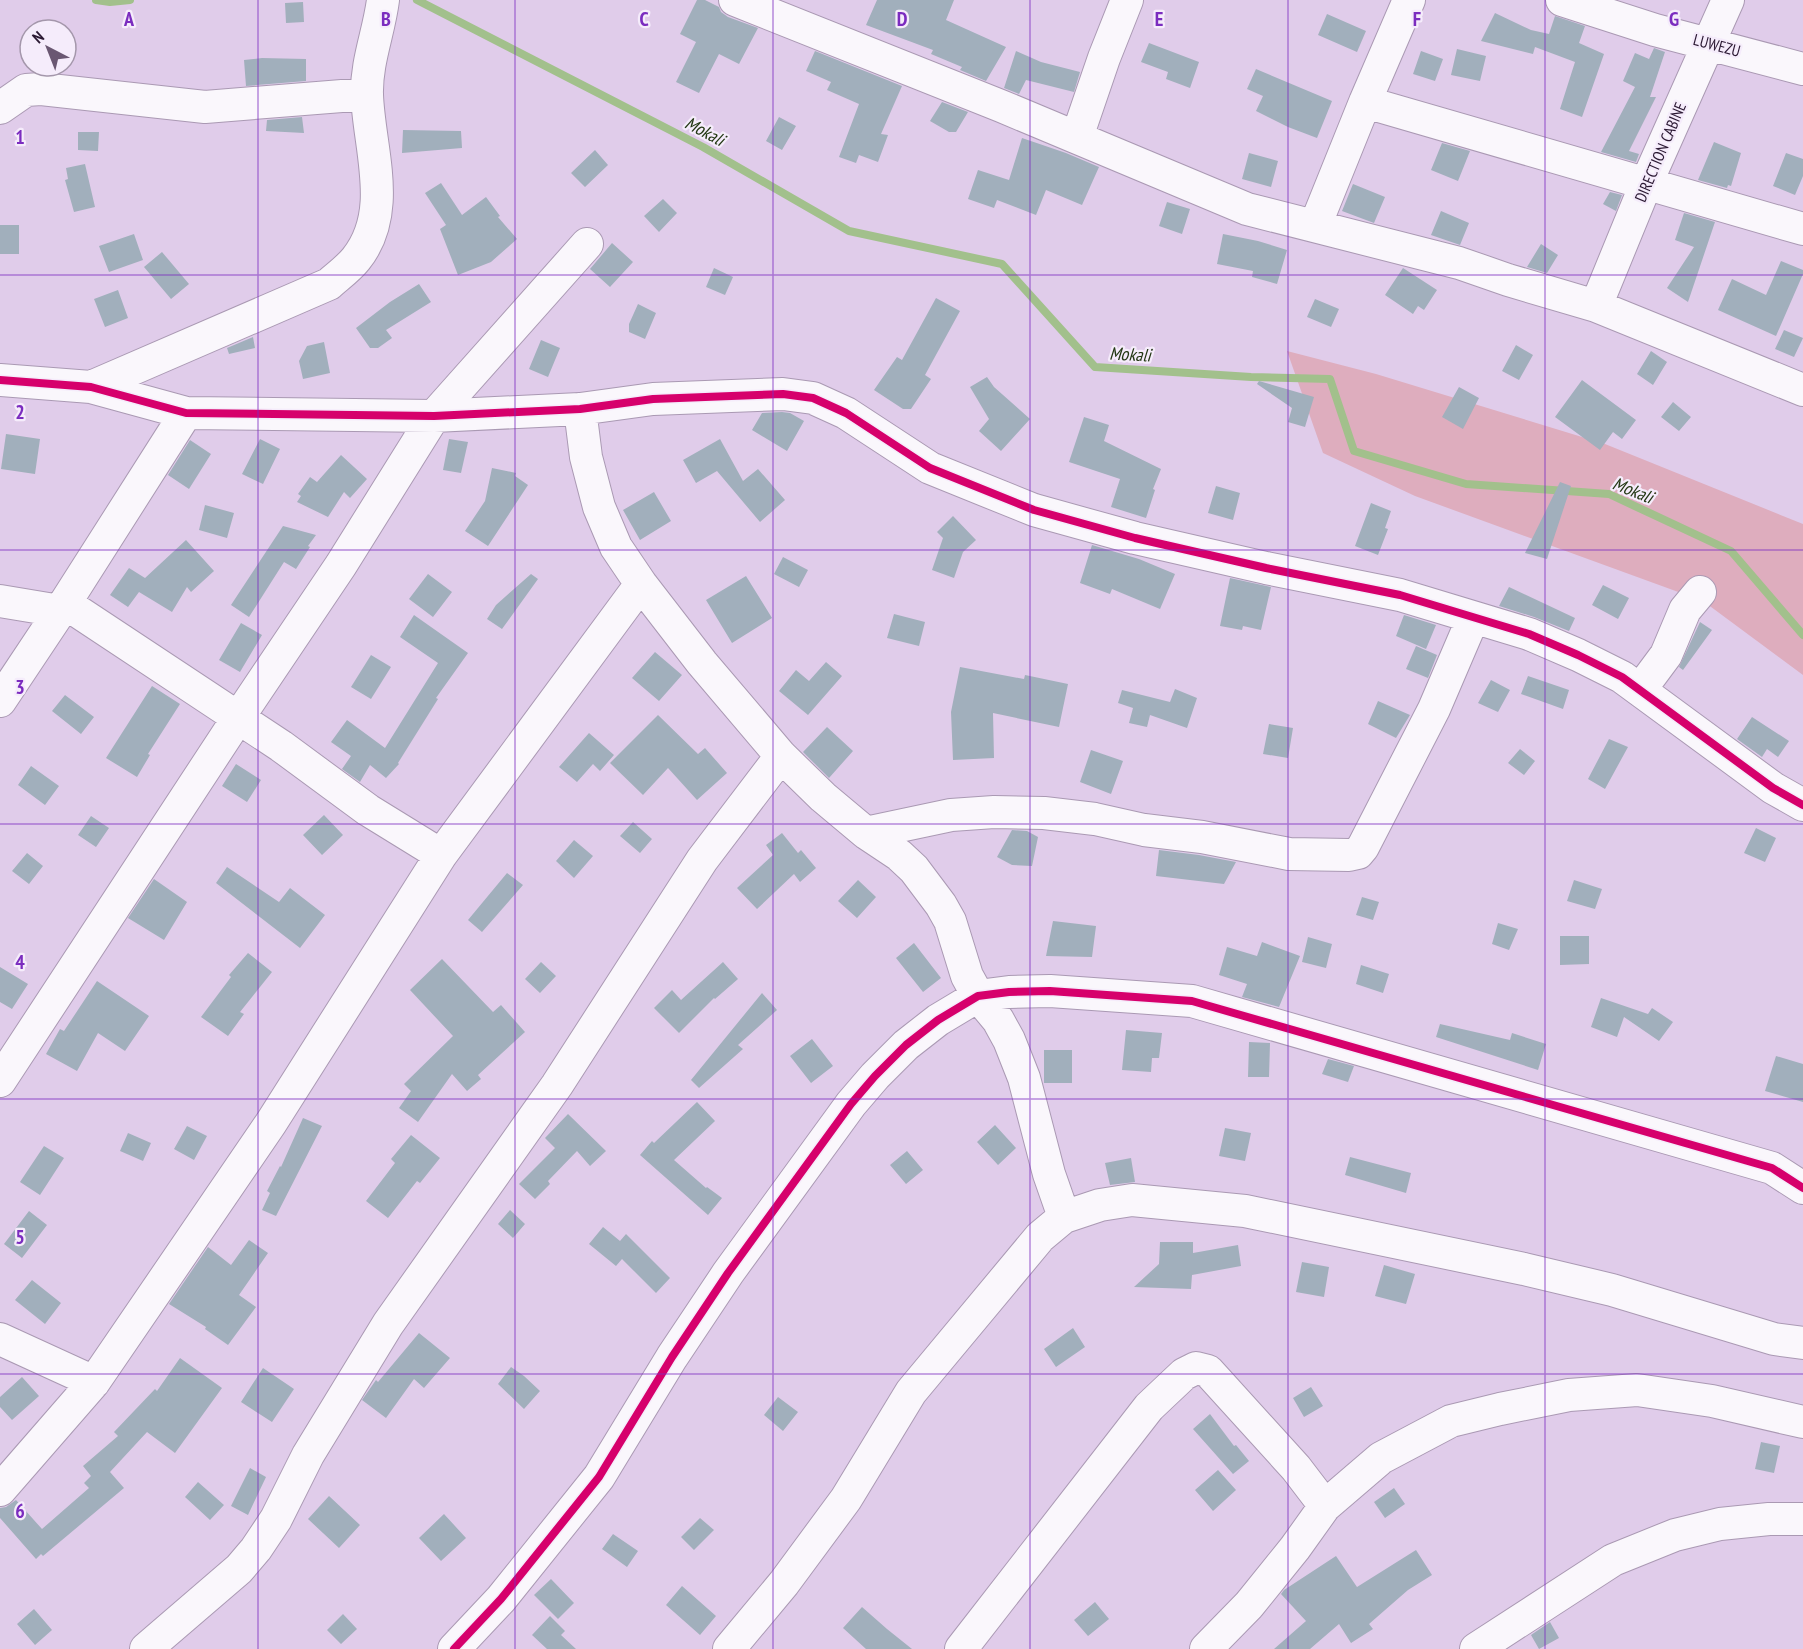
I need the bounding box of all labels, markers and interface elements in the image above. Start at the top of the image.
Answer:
text: A [123,6,135,32]
text: B [381,6,391,32]
text: C [639,6,649,32]
text: D [897,6,908,32]
text: E [1155,6,1163,32]
text: F [1413,6,1421,32]
text: G [1669,6,1679,32]
north arrow [18,18,78,78]
text: N [28,27,48,47]
street label: LUWEZU [1691,29,1743,61]
street label: DIRECTION CABINE [1630,99,1690,205]
water label: Mokali [681,111,731,152]
text: 1 [15,124,25,150]
water label: Mokali [1109,341,1153,367]
text: 2 [15,399,25,425]
water label: Mokali [1609,472,1658,509]
text: 3 [15,674,25,700]
text: 4 [15,949,25,975]
text: 5 [15,1224,25,1250]
text: 6 [15,1498,25,1524]

